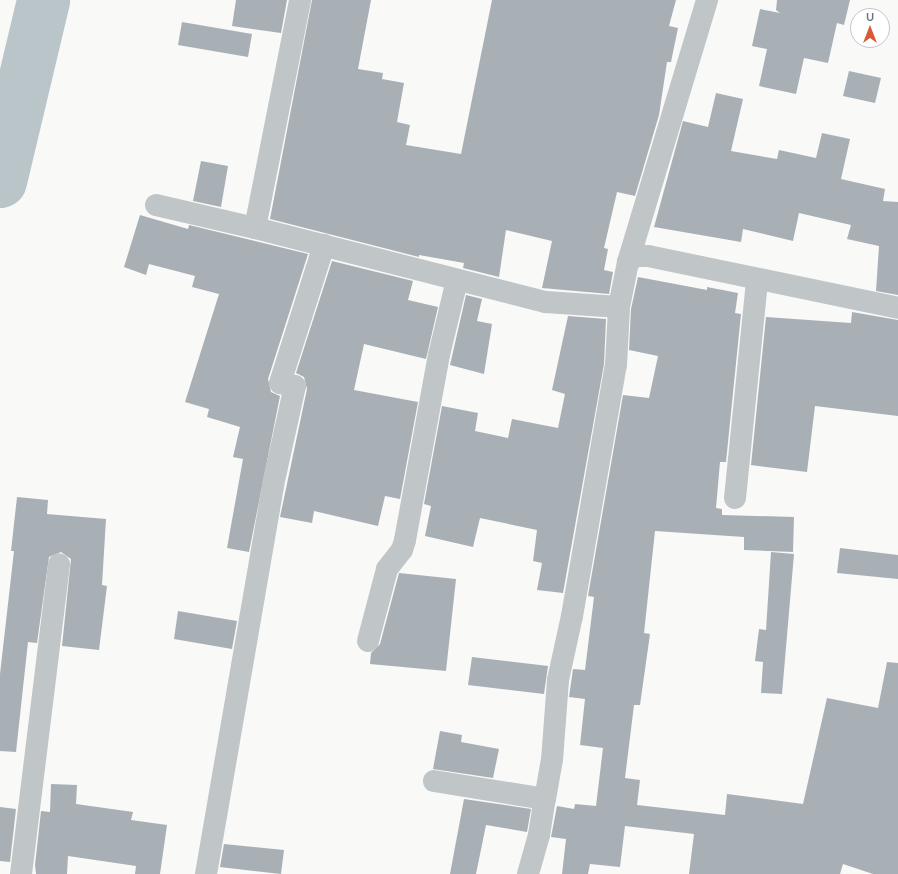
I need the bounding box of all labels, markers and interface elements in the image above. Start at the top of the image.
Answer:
north arrow [850,8,890,48]
text: U [866,10,874,23]

